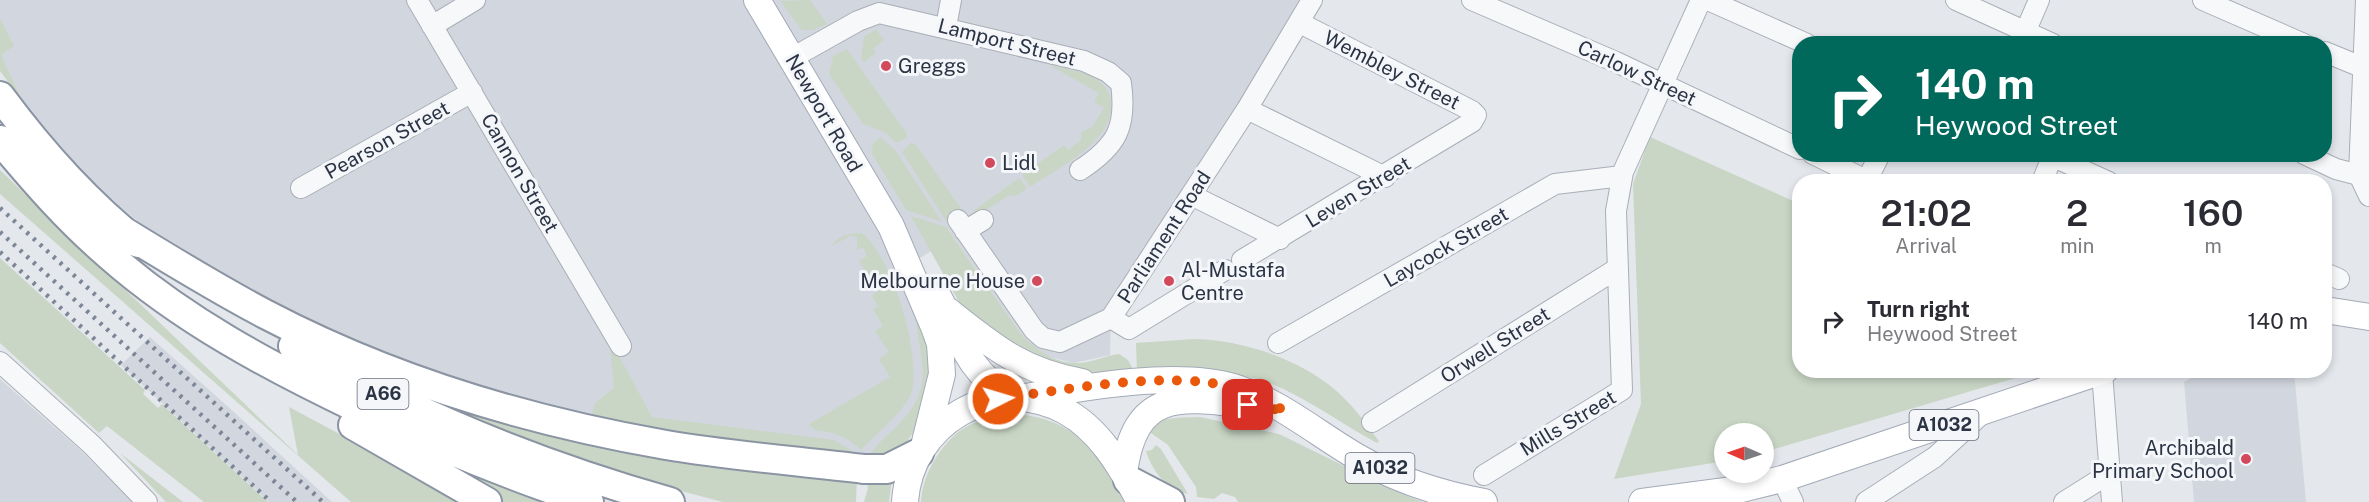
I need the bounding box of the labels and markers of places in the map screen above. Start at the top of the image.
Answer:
place label: Greggs [898,54,966,78]
marker: Greggs [879,59,893,73]
place label: Lidl [1002,151,1037,175]
marker: Lidl [983,156,997,170]
place label: Al-Mustafa Centre [1181,258,1285,305]
place label: Melbourne House [860,269,1025,293]
marker: Melbourne House [1030,274,1044,288]
marker: Al-Mustafa Centre [1162,274,1176,288]
pin [1222,379,1273,430]
place label: Archibald Primary School [2092,436,2234,483]
marker: Archibald Primary School [2239,452,2253,466]

